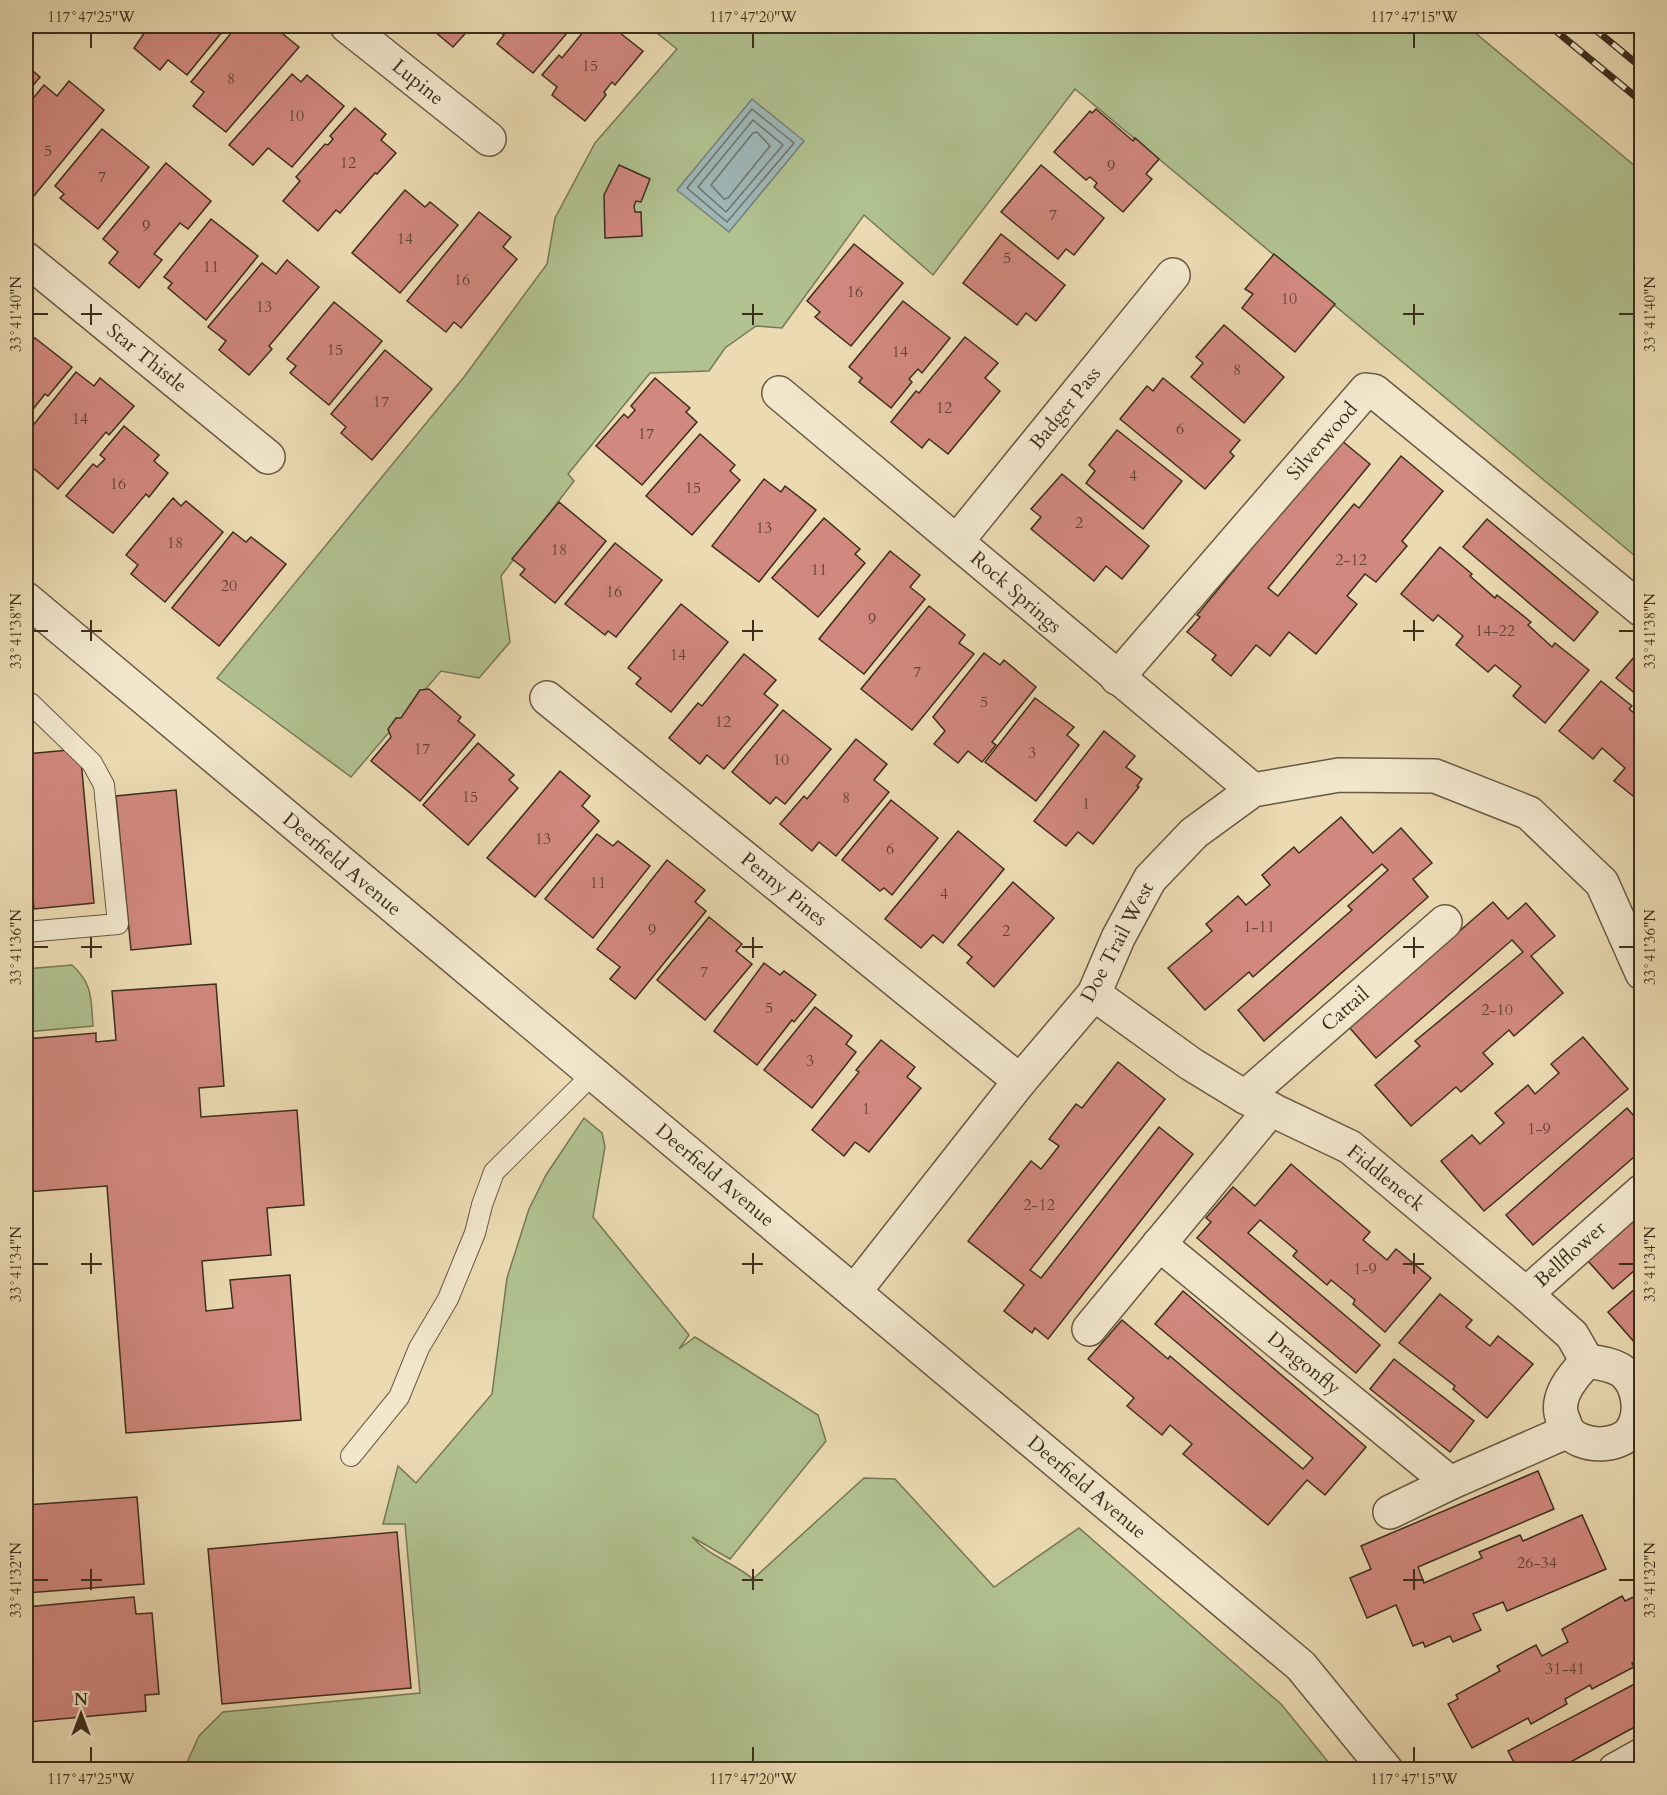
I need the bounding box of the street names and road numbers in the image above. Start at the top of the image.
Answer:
street label: Lupine [386,53,450,111]
street label: Star Thistle [101,317,193,399]
street label: Badger Pass [1023,361,1107,455]
street label: Silverwood [1280,396,1364,486]
street label: Rock Springs [965,545,1067,639]
street label: Deerfield Avenue [277,806,407,922]
street label: Penny Pines [735,846,833,932]
street label: Doe Trail West [1074,877,1160,1007]
street label: Cattail [1315,980,1375,1038]
street label: Deerfield Avenue [650,1117,780,1233]
street label: Fiddleneck [1341,1138,1431,1218]
street label: Bellflower [1528,1214,1612,1293]
street label: Dragonfly [1261,1325,1347,1401]
street label: Deerfield Avenue [1022,1429,1152,1545]

